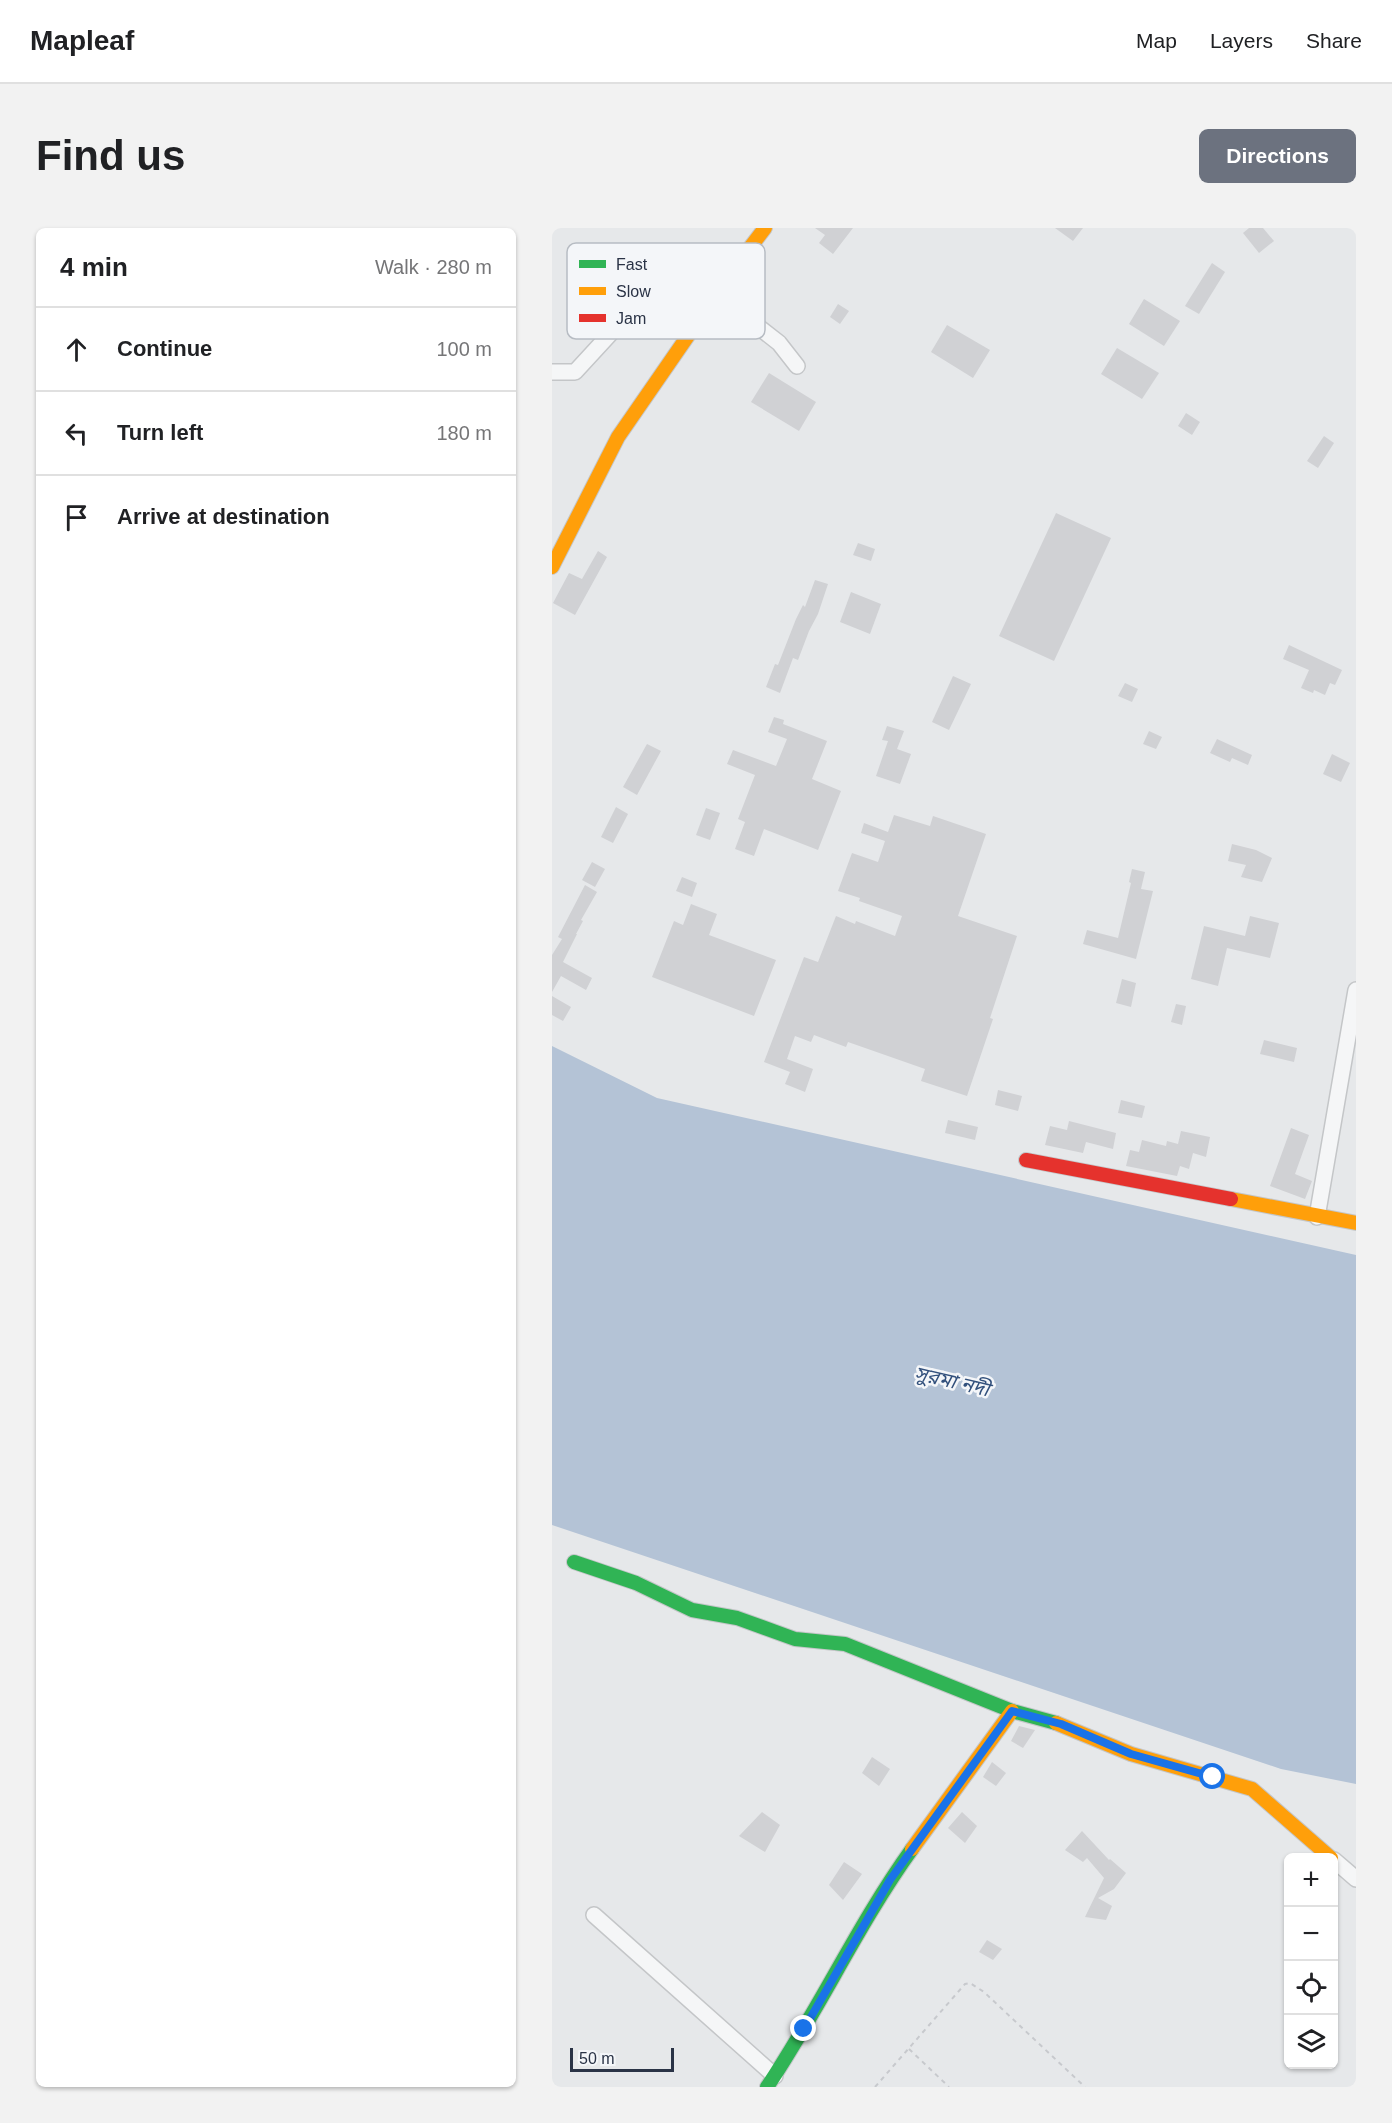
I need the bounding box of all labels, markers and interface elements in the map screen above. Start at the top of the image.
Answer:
text: Mapleaf [30,25,134,56]
text: Map [1136,29,1177,52]
text: Layers [1210,29,1273,52]
text: Share [1306,29,1362,52]
button: Directions [1199,129,1356,183]
text: Find us [36,132,185,179]
legend [567,243,765,339]
text: 4 min [60,252,128,282]
text: Walk · 280 m [375,256,492,278]
text: Fast [616,256,648,273]
text: Slow [616,283,651,300]
text: Jam [616,310,646,327]
icon: ahead [60,333,93,366]
text: Continue [117,336,212,361]
text: 100 m [436,338,492,360]
icon: left [60,417,93,450]
text: Turn left [117,420,203,445]
text: 180 m [436,422,492,444]
icon: arrive [60,501,93,534]
text: Arrive at destination [117,504,330,529]
water label: সুরমা নদী [912,1361,995,1402]
route start [1199,1763,1225,1789]
map controls [1284,1853,1338,2069]
button: + [1284,1853,1338,1907]
button: − [1284,1907,1338,1961]
button: locate [1284,1961,1338,2015]
route end [790,2015,816,2041]
button: layers [1284,2015,1338,2069]
scale bar [570,2045,674,2072]
text: 50 m [579,2050,615,2067]

